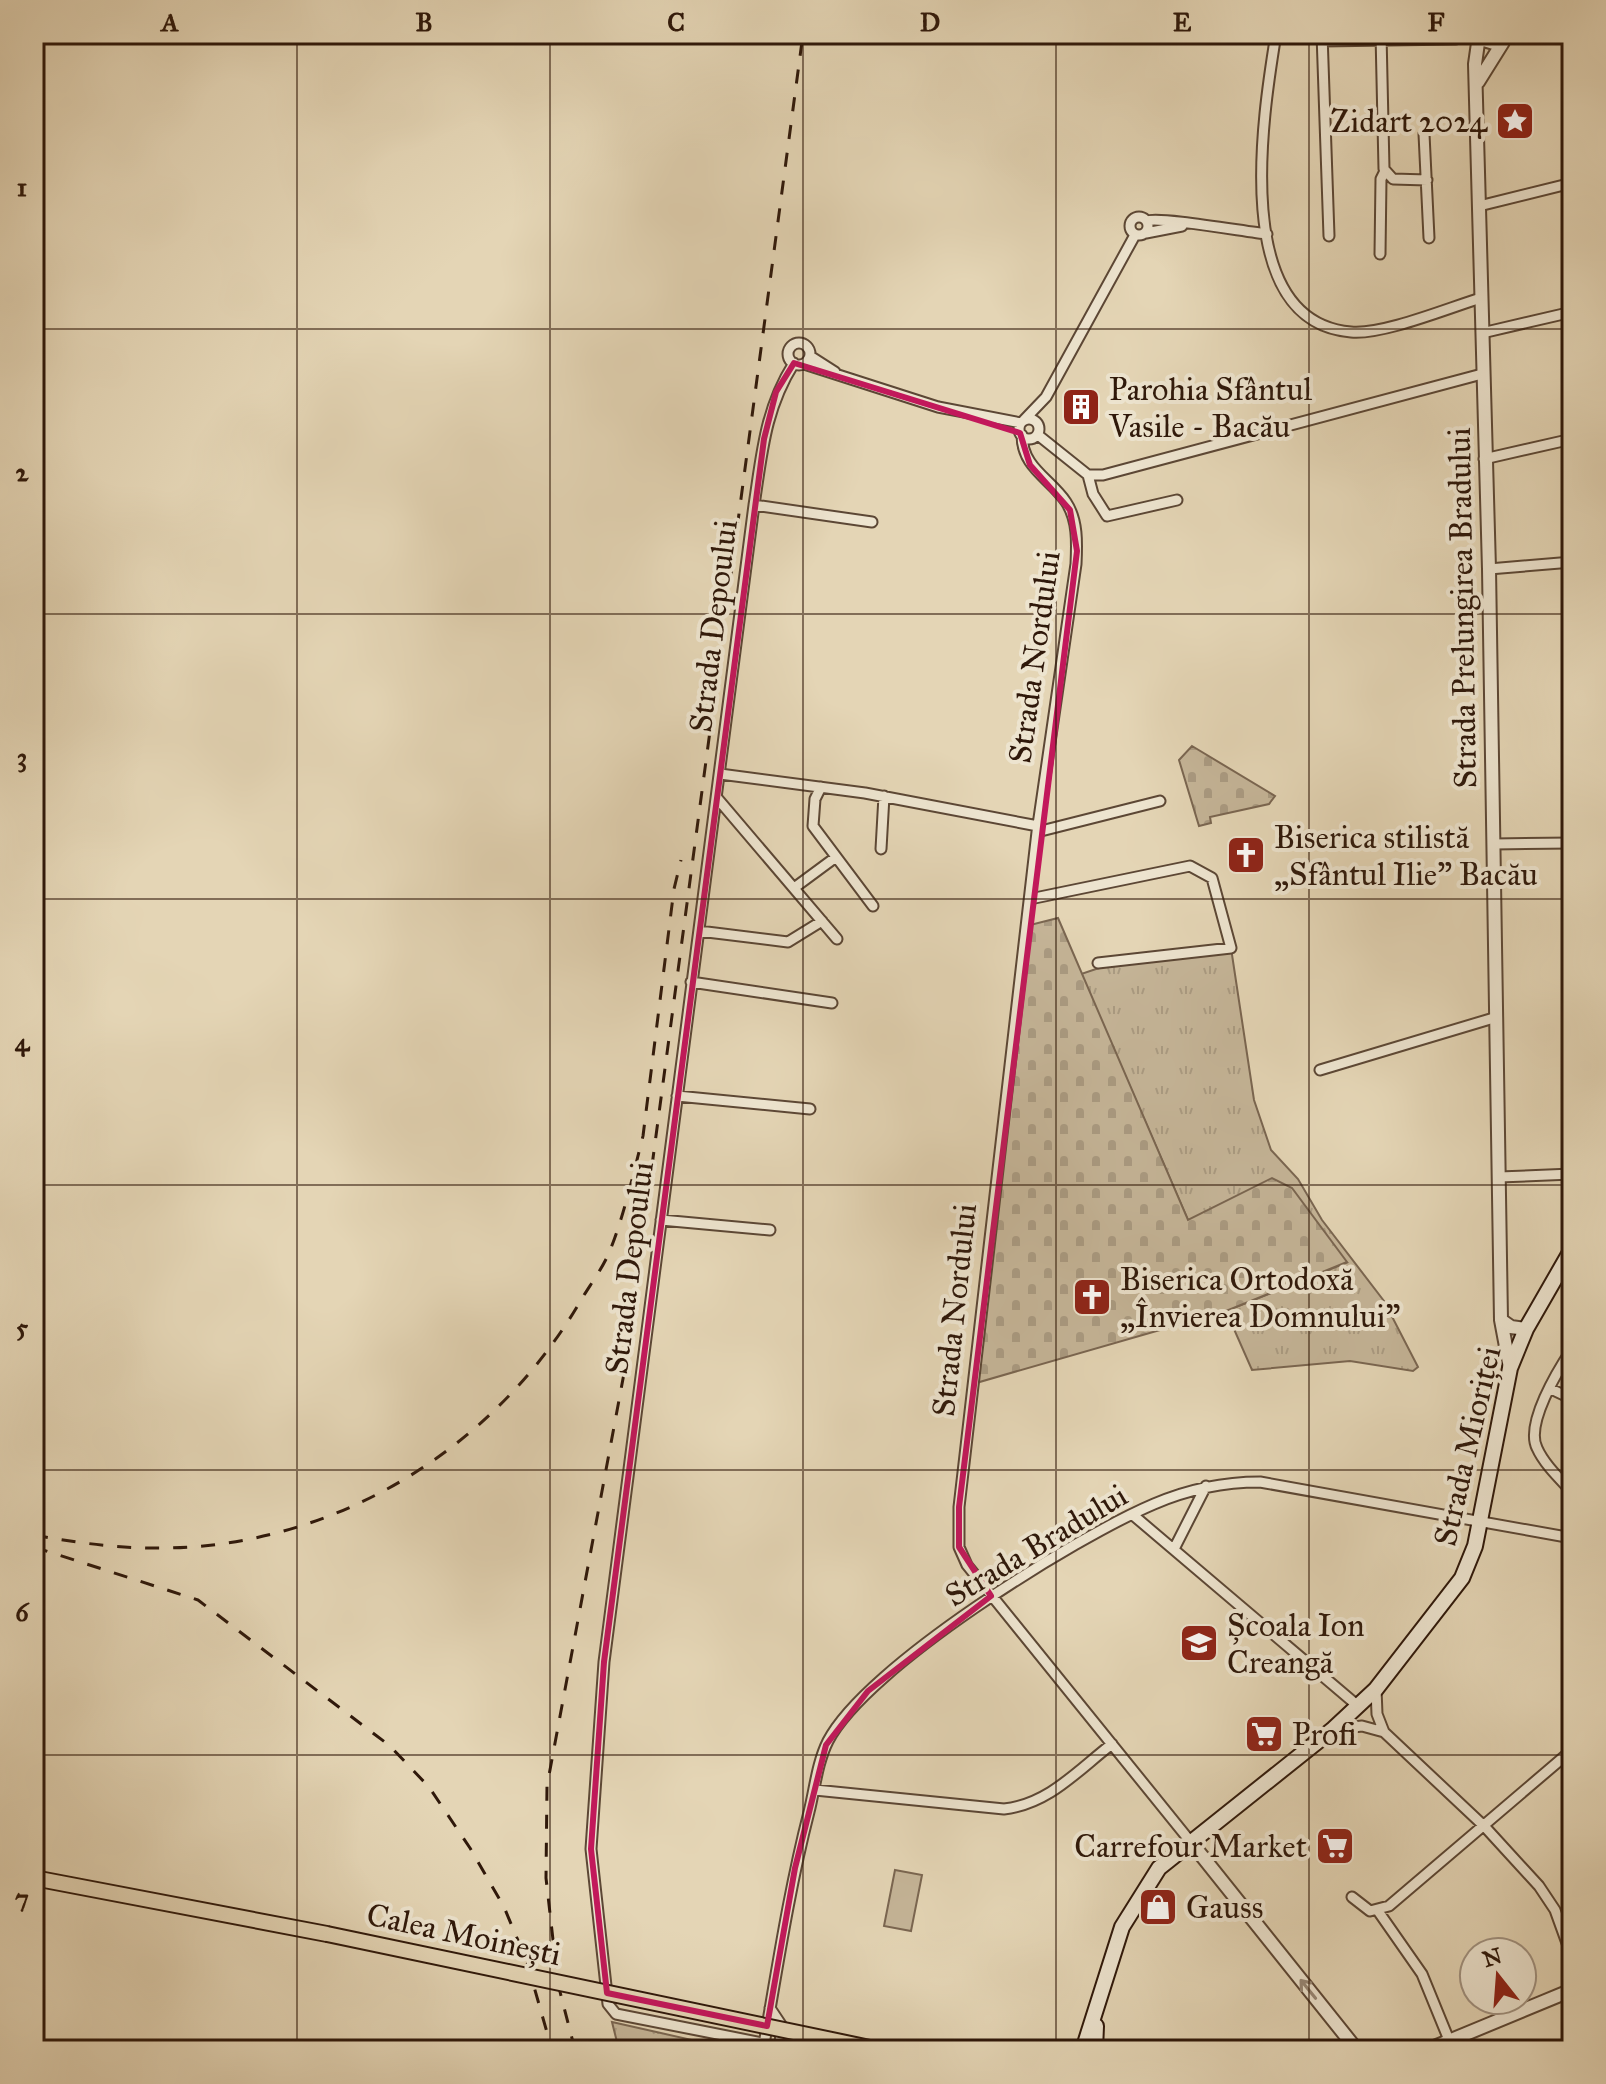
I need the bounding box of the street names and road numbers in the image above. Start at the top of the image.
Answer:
street label: Strada Prelungirea Bradului [1440,427,1485,789]
street label: Strada Depoului [681,517,746,735]
street label: Strada Nordului [1000,548,1069,766]
street label: Strada Depoului [597,1159,662,1377]
street label: Strada Nordului [924,1201,985,1418]
street label: Strada Mioriței [1426,1342,1509,1550]
street label: Strada Bradului [938,1476,1135,1615]
street label: Calea Moinești [363,1895,565,1974]

